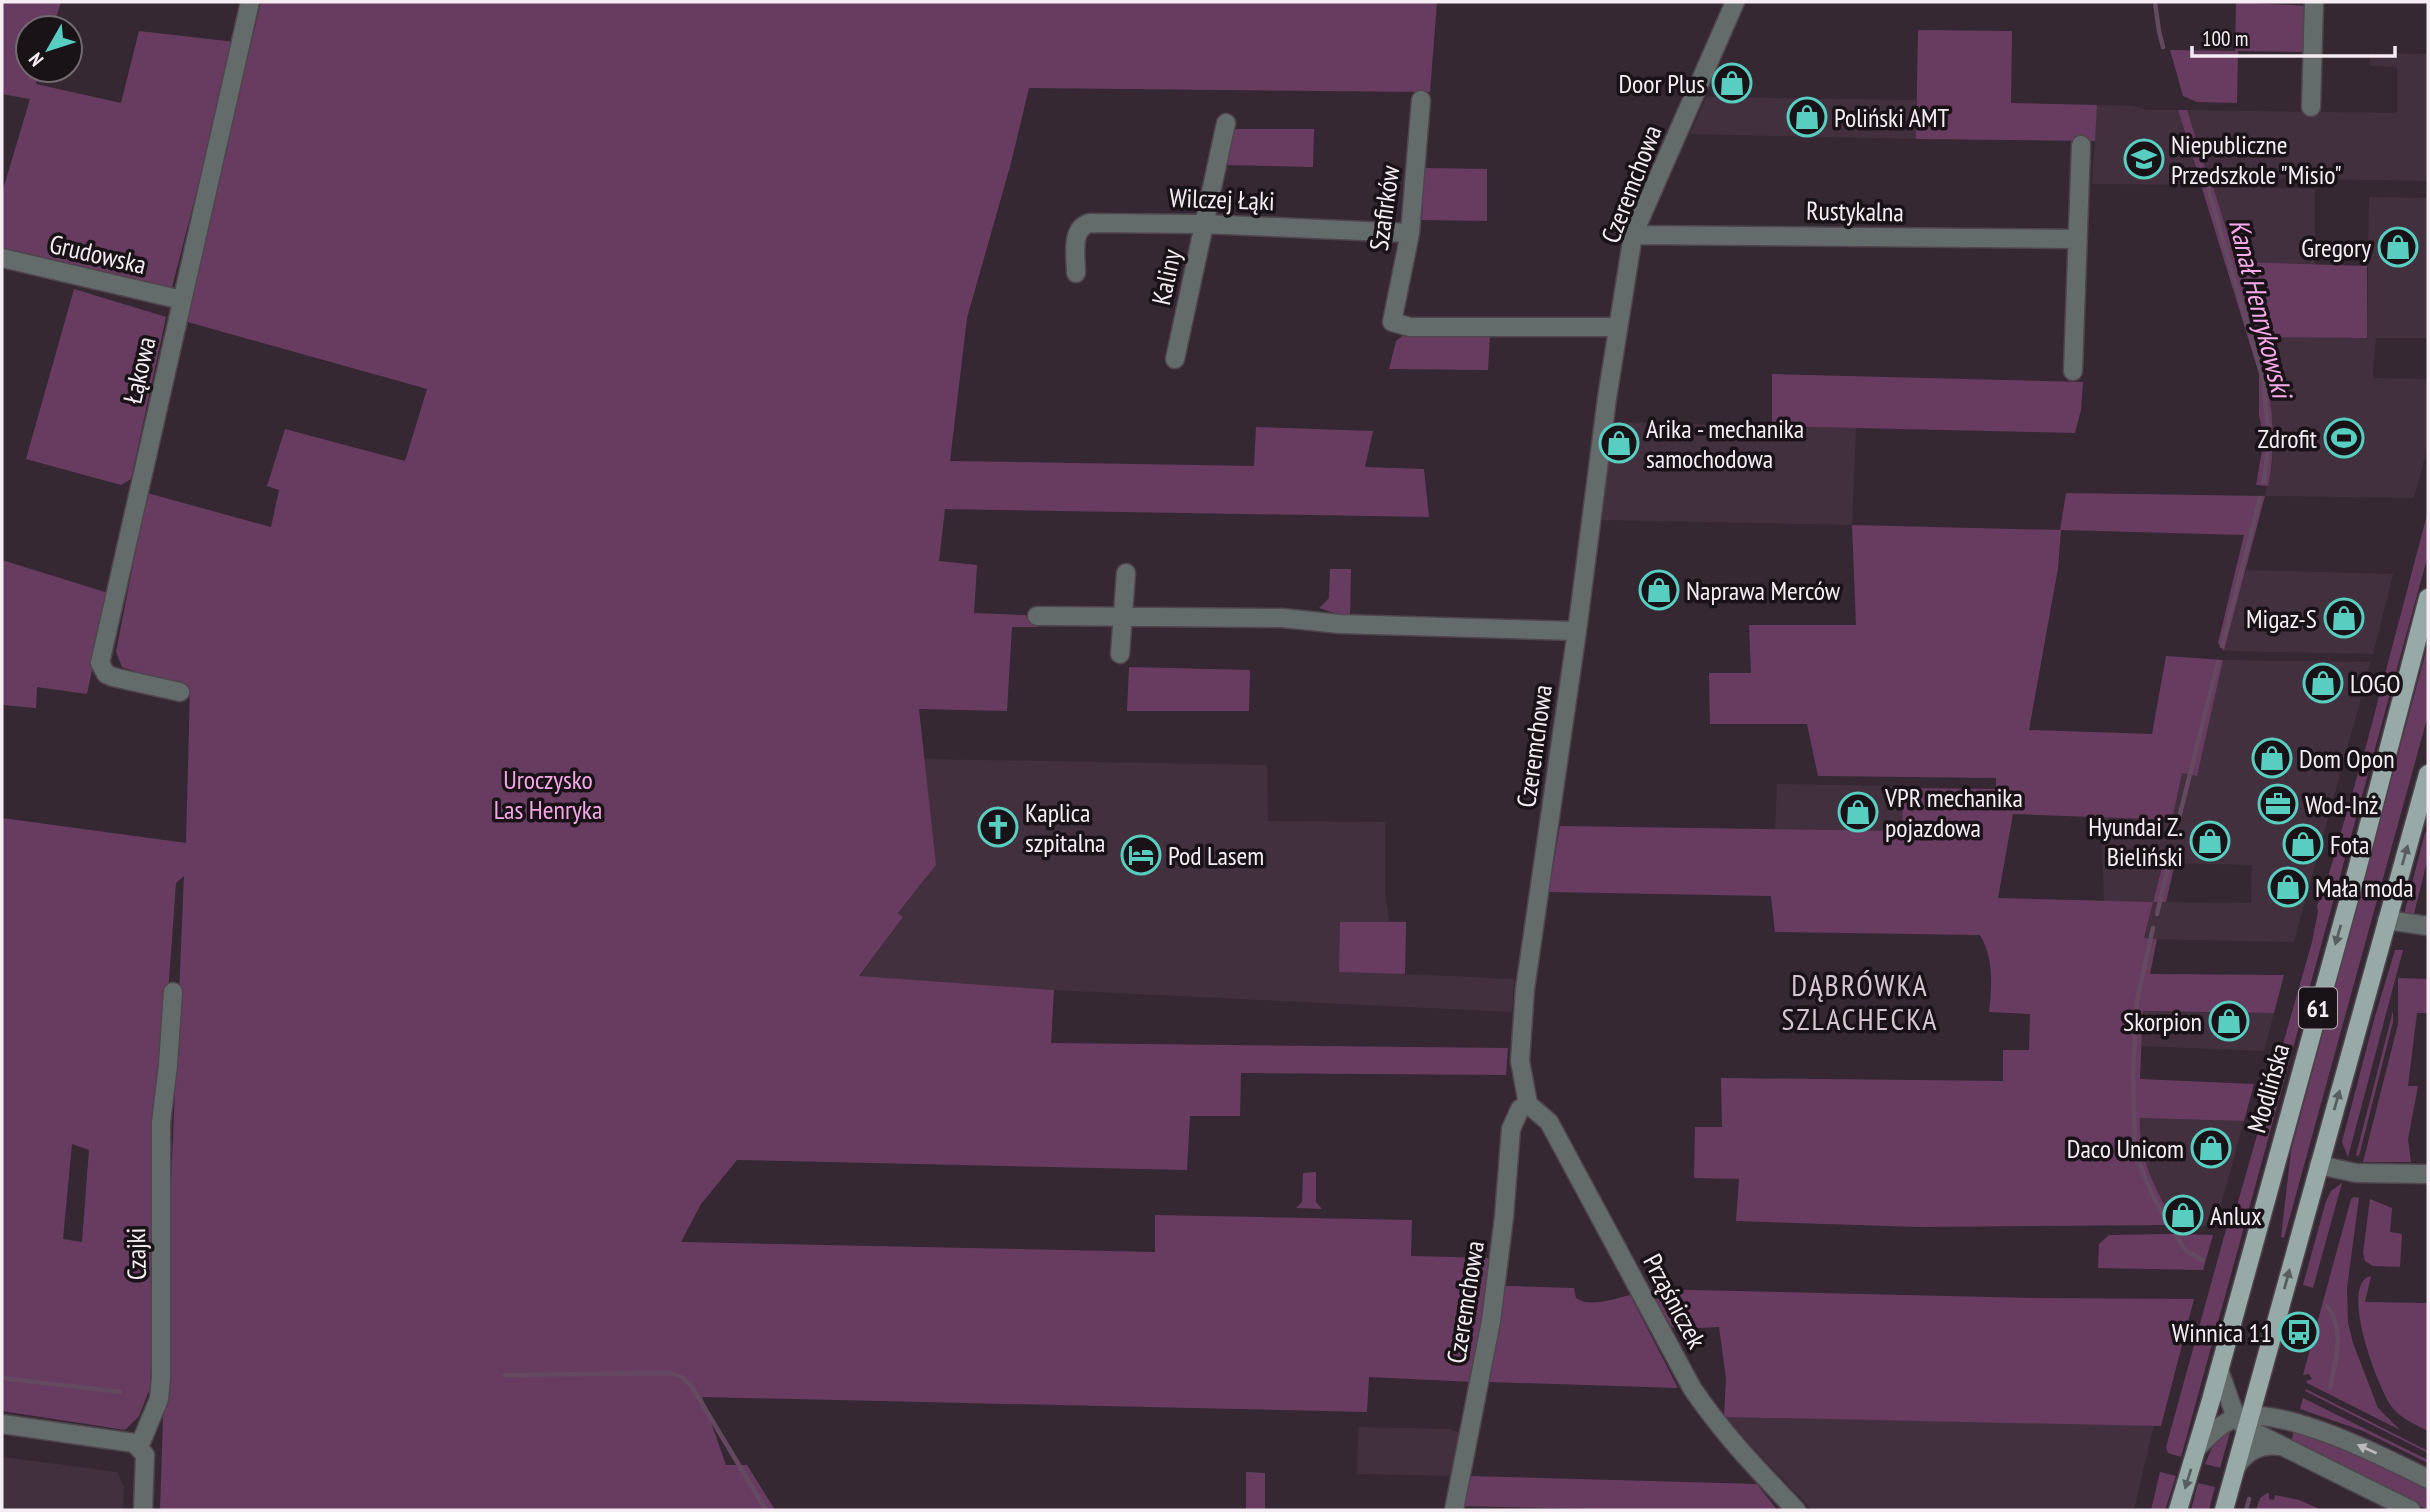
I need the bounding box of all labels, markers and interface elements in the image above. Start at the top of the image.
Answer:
north arrow [14,14,84,84]
scale bar [2192,14,2395,58]
text: 100 m [2202,25,2248,52]
text: N [23,48,48,71]
shop icon: Door Plus [1711,62,1753,104]
place label: Door Plus [1618,67,1705,100]
shop icon: Poliński AMT [1786,96,1828,138]
place label: Poliński AMT [1834,101,1950,134]
street label: Czeremchowa [1593,120,1669,248]
place label: Niepubliczne Przedszkole "Misio" [2171,128,2342,191]
school or university icon: Niepubliczne Przedszkole "Misio" [2123,138,2165,180]
street label: Szafirków [1362,163,1406,253]
street label: Wilczej Łąki [1169,181,1275,217]
street label: Rustykalna [1806,194,1904,228]
water label: Kanał Henrykowski [2221,215,2302,405]
shop icon: Gregory [2377,226,2419,268]
street label: Grudowska [47,227,149,281]
place label: Gregory [2301,231,2371,264]
street label: Kaliny [1144,246,1188,308]
street label: Łąkowa [115,333,163,407]
place label: Arika - mechanika samochodowa [1646,412,1804,475]
sports icon: Zdrofit [2323,417,2365,459]
shop icon: Arika - mechanika samochodowa [1598,422,1640,464]
place label: Zdrofit [2257,422,2317,455]
shop icon: Naprawa Merców [1638,569,1680,611]
place label: Naprawa Merców [1686,574,1841,607]
shop icon: Migaz-S [2323,597,2365,639]
place label: Migaz-S [2246,602,2317,635]
shop icon: LOGO [2302,662,2344,704]
place label: LOGO [2350,667,2401,700]
street label: Czeremchowa [1509,683,1559,809]
shop icon: Dom Opon [2251,737,2293,779]
place label: Dom Opon [2299,742,2395,775]
park label: Uroczysko Las Henryka [494,763,602,826]
place label: VPR mechanika pojazdowa [1884,781,2023,844]
office icon: Wod-Inż [2257,783,2299,825]
place label: Wod-Inż [2305,788,2378,821]
shop icon: VPR mechanika pojazdowa [1837,791,1879,833]
place label: Kaplica szpitalna [1025,796,1106,859]
church icon: Kaplica szpitalna [977,806,1019,848]
place label: Hyundai Z. Bieliński [2088,810,2183,873]
shop icon: Hyundai Z. Bieliński [2189,820,2231,862]
shop icon: Fota [2282,823,2324,865]
place label: Fota [2330,828,2370,861]
hotel icon: Pod Lasem [1120,834,1162,876]
place label: Pod Lasem [1168,839,1264,872]
one-way arrow [2401,845,2411,866]
shop icon: Mała moda [2267,866,2309,908]
place label: Mała moda [2315,871,2414,904]
one-way arrow [2332,925,2343,947]
district label: DĄBRÓWKA SZLACHECKA [1782,965,1938,1038]
road number: 61 [2299,988,2337,1028]
shop icon: Skorpion [2208,1000,2250,1042]
place label: Skorpion [2123,1005,2202,1038]
street label: Modlińska [2240,1039,2296,1137]
one-way arrow [2332,1088,2343,1110]
shop icon: Daco Unicom [2190,1127,2232,1169]
place label: Daco Unicom [2067,1132,2184,1165]
shop icon: Anlux [2162,1194,2204,1236]
place label: Anlux [2210,1199,2262,1232]
street label: Czajki [119,1227,153,1281]
street label: Czeremchowa [1439,1238,1491,1366]
street label: Prząśniczek [1636,1248,1714,1354]
one-way arrow [2283,1268,2293,1289]
bus stop icon: Winnica 11 [2278,1311,2320,1353]
place label: Winnica 11 [2172,1316,2272,1349]
one-way arrow [2357,1443,2377,1455]
one-way arrow [2182,1469,2192,1490]

